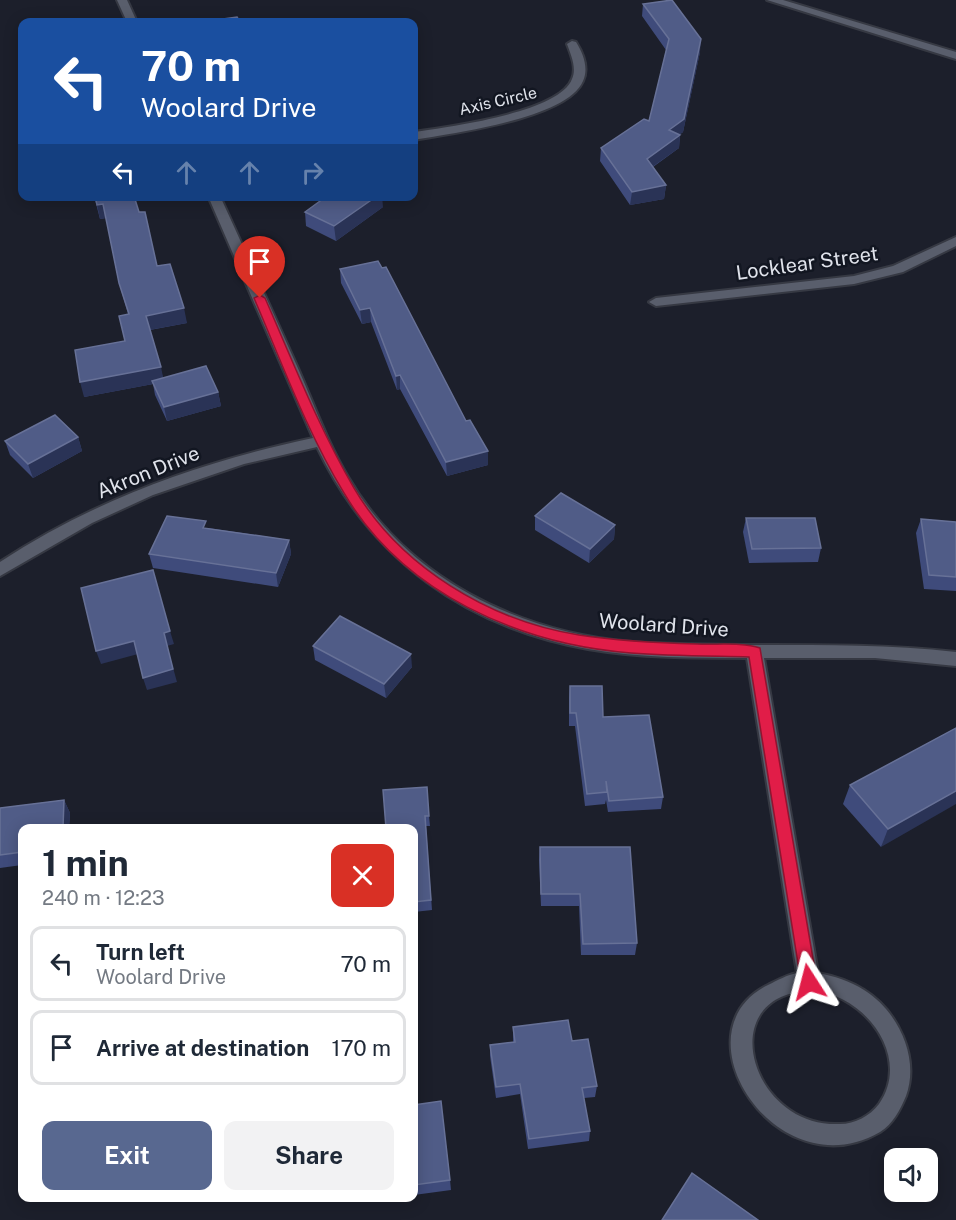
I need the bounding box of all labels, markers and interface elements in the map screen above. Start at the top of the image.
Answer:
text: 70 m [141,41,241,90]
icon: left [42,42,120,120]
street label: Axis Circle [457,83,539,119]
text: Woolard Drive [141,91,317,123]
icon: left [107,156,140,189]
icon: ahead [170,156,203,189]
icon: ahead [233,156,266,189]
icon: right [296,156,329,189]
pin [234,236,285,298]
street label: Locklear Street [734,241,880,285]
icon: arrive [243,245,276,278]
street label: Akron Drive [93,441,203,503]
street label: Woolard Drive [598,608,730,642]
text: 1 min [42,842,129,884]
button: close [331,844,394,907]
text: 240 m · 12:23 [42,886,165,910]
text: Turn left [96,939,185,965]
icon: left [45,947,78,980]
position arrow [777,950,841,1014]
text: 70 m [340,951,391,977]
text: Woolard Drive [96,965,226,989]
icon: arrive [45,1031,78,1064]
text: Arrive at destination [96,1035,309,1061]
text: 170 m [331,1035,391,1061]
button: Exit [42,1121,212,1190]
button: Share [224,1121,394,1190]
map controls [884,1148,938,1202]
button: sound [884,1148,938,1202]

